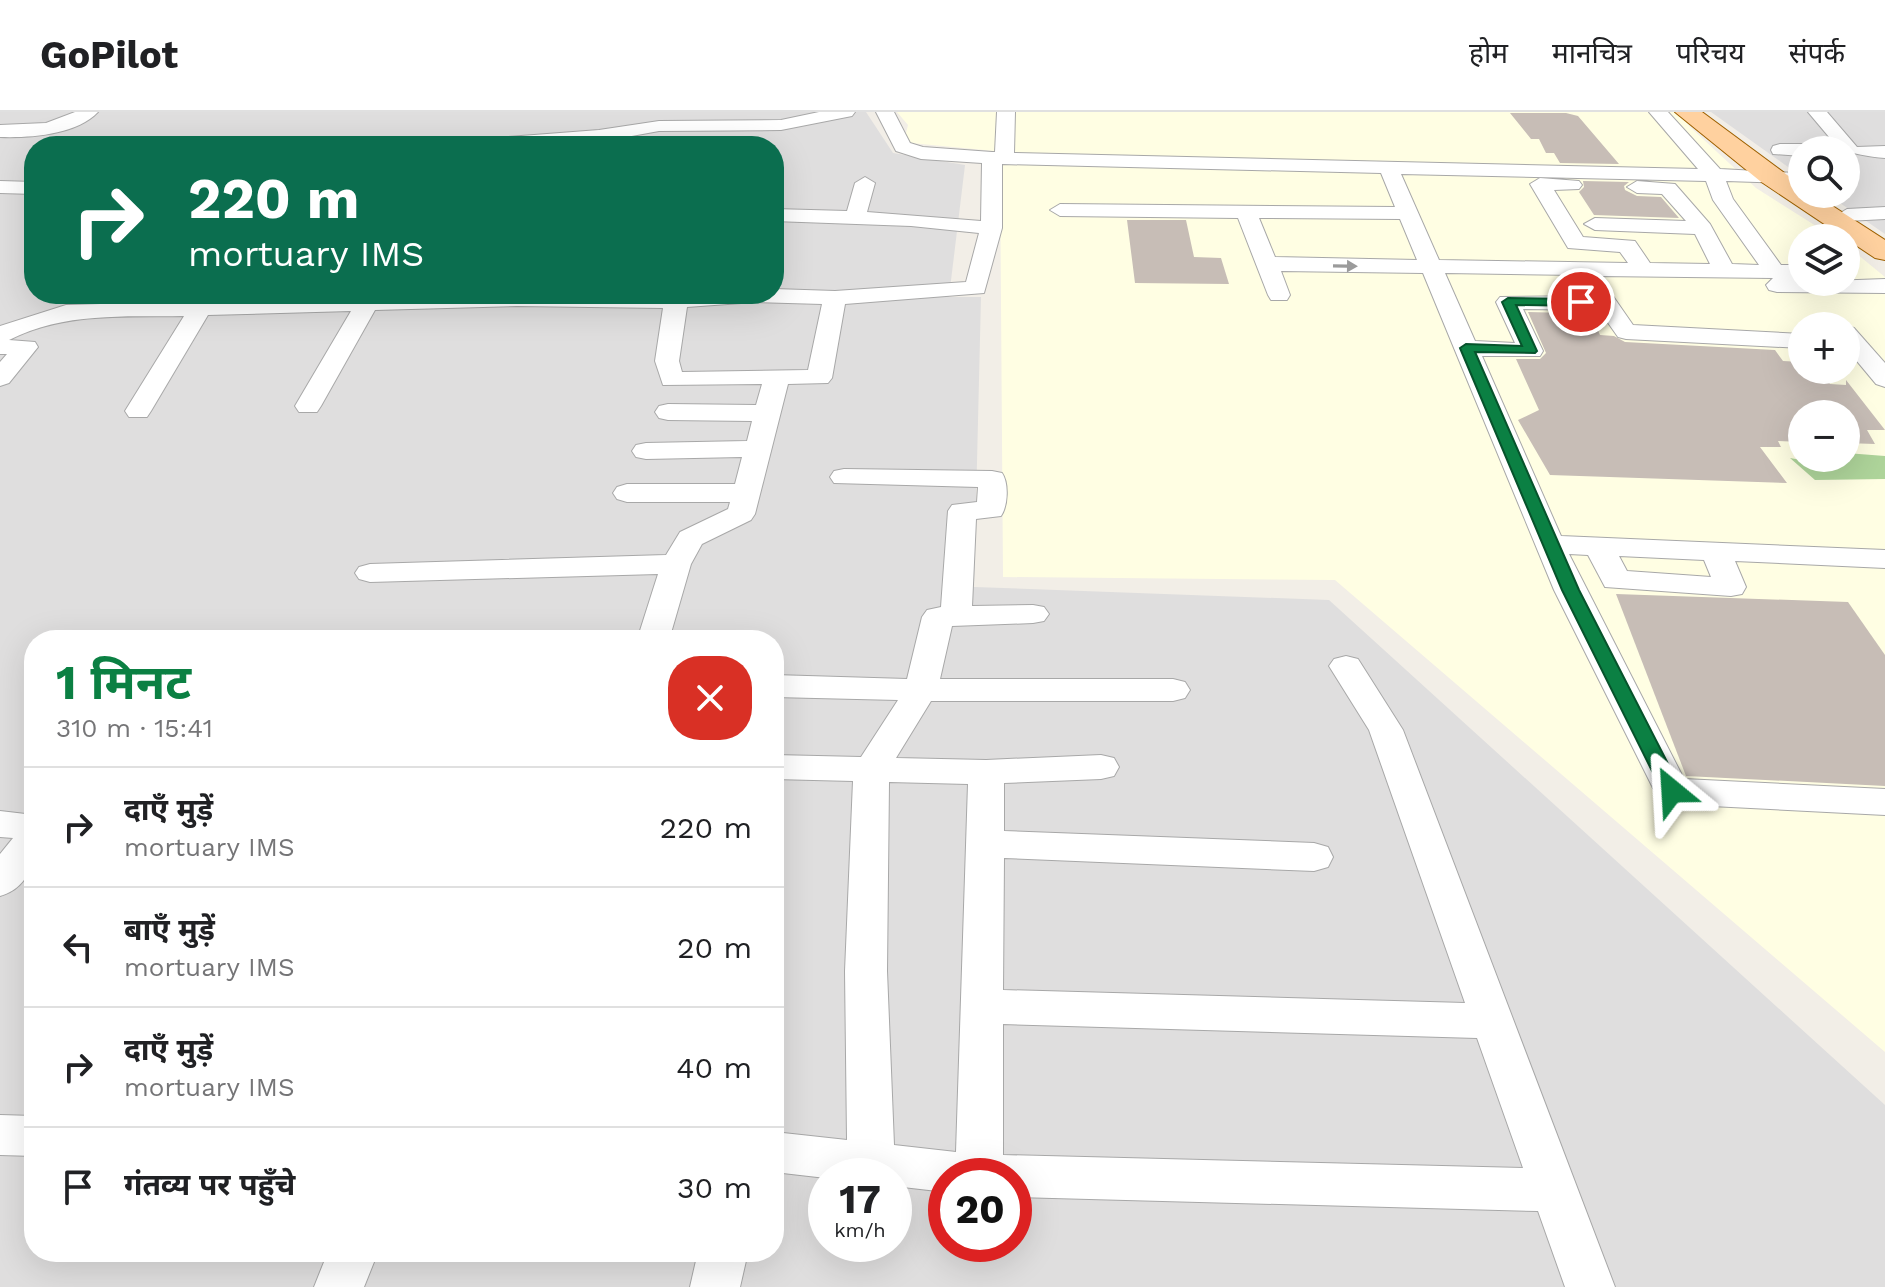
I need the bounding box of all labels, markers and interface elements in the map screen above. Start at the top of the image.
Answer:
text: GoPilot [40,33,178,77]
text: होम [1469,37,1508,70]
text: मानचित्र [1552,37,1632,70]
text: परिचय [1676,37,1745,70]
text: संपर्क [1789,37,1845,70]
map controls [1788,136,1860,472]
button: search [1788,136,1860,208]
text: 220 m [188,166,360,232]
icon: right [56,168,160,272]
button: layers [1788,224,1860,296]
text: mortuary IMS [188,233,424,275]
one-way arrow [1333,260,1358,273]
pin [1547,268,1615,336]
icon: arrive [1559,280,1603,324]
button: + [1788,312,1860,384]
button: − [1788,400,1860,472]
text: 1 मिनट [56,654,191,711]
button: close [668,656,752,740]
text: 310 m · 15:41 [56,713,213,743]
position arrow [1630,749,1714,833]
text: दाएँ मुड़ें [124,792,213,827]
icon: right [56,805,100,849]
text: 220 m [660,810,752,845]
text: mortuary IMS [124,832,295,862]
text: बाएँ मुड़ें [124,912,215,947]
icon: left [56,925,100,969]
text: 20 m [677,930,752,965]
text: mortuary IMS [124,952,295,982]
text: दाएँ मुड़ें [124,1032,213,1067]
icon: right [56,1045,100,1089]
text: 40 m [676,1050,752,1085]
text: mortuary IMS [124,1072,295,1102]
speed limit sign: 20 [928,1158,1032,1262]
icon: arrive [56,1165,100,1209]
text: गंतव्य पर पहुँचे [124,1167,295,1202]
text: 30 m [677,1170,752,1205]
text: 17 [839,1176,881,1223]
text: km/h [834,1218,886,1242]

